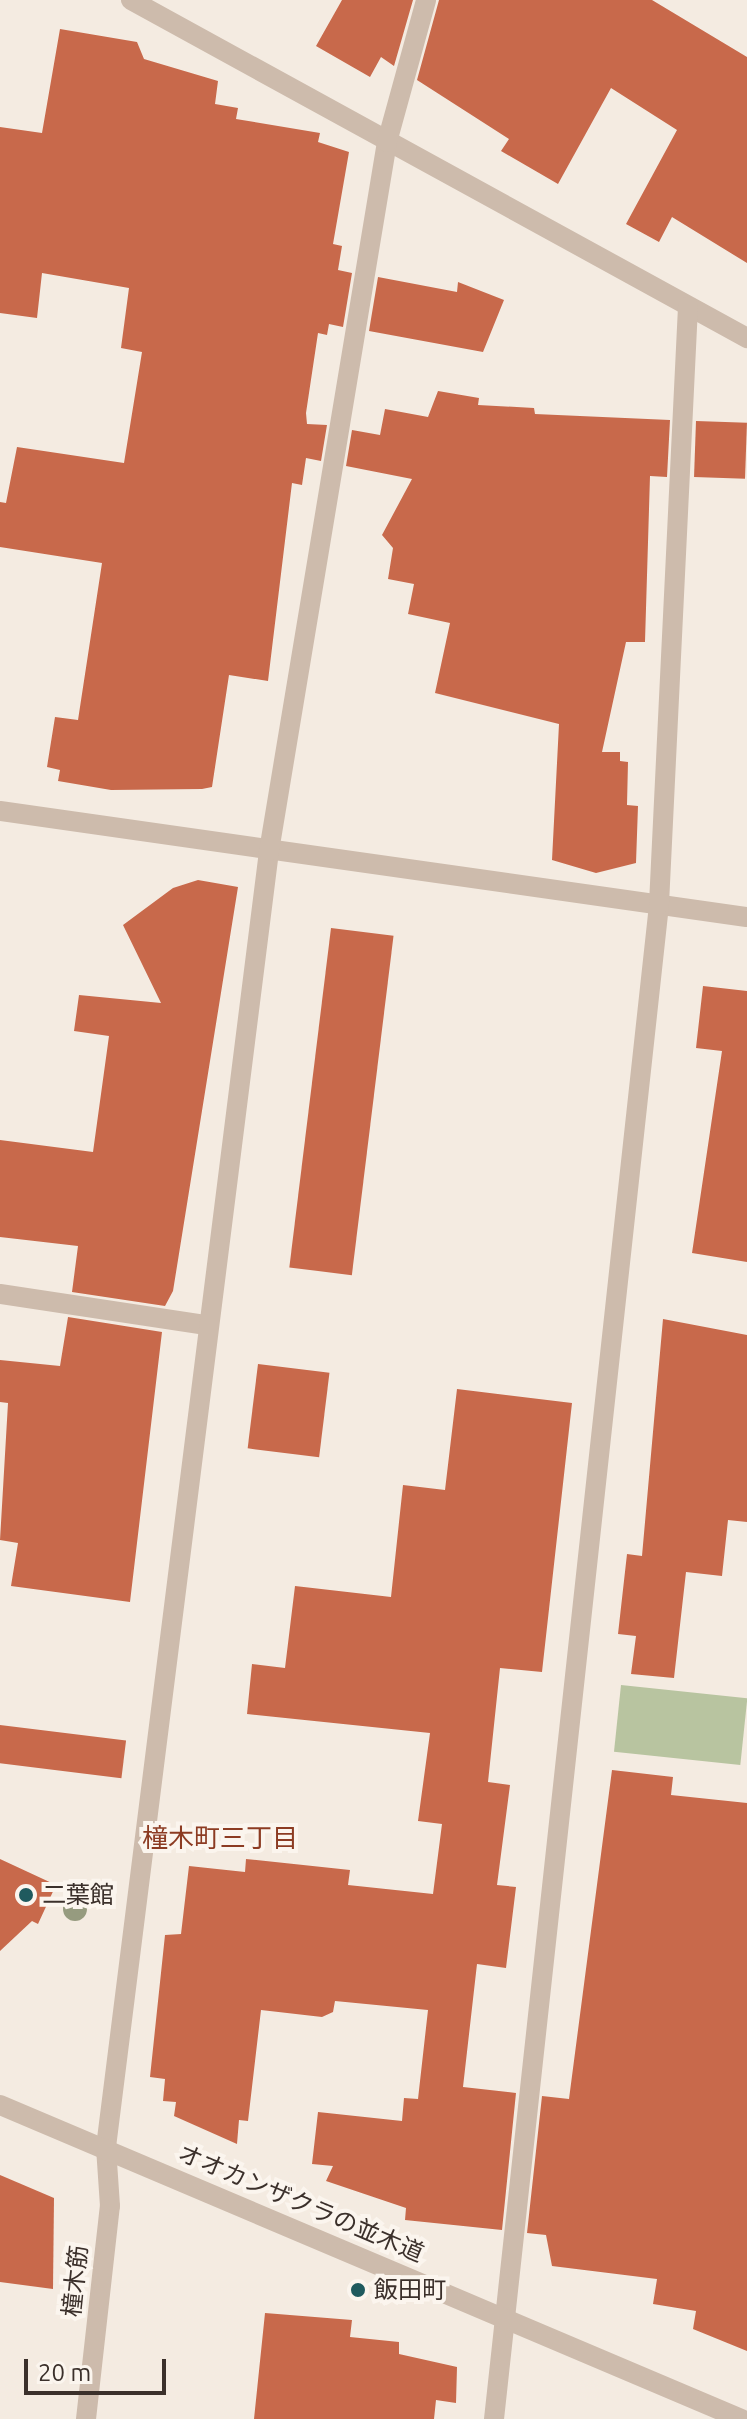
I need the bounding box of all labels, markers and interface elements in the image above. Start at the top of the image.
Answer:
district label: 橦木町三丁目 [142,1822,298,1854]
place label: 二葉館 [42,1881,114,1909]
marker: 二葉館 [17,1886,35,1904]
street label: オオカンザクラの並木道 [174,2138,428,2268]
street label: 橦木筋 [57,2244,93,2318]
place label: 飯田町 [374,2276,446,2304]
marker: 飯田町 [349,2281,367,2299]
scale bar [28,2343,170,2393]
text: 20 m [38,2359,91,2386]

